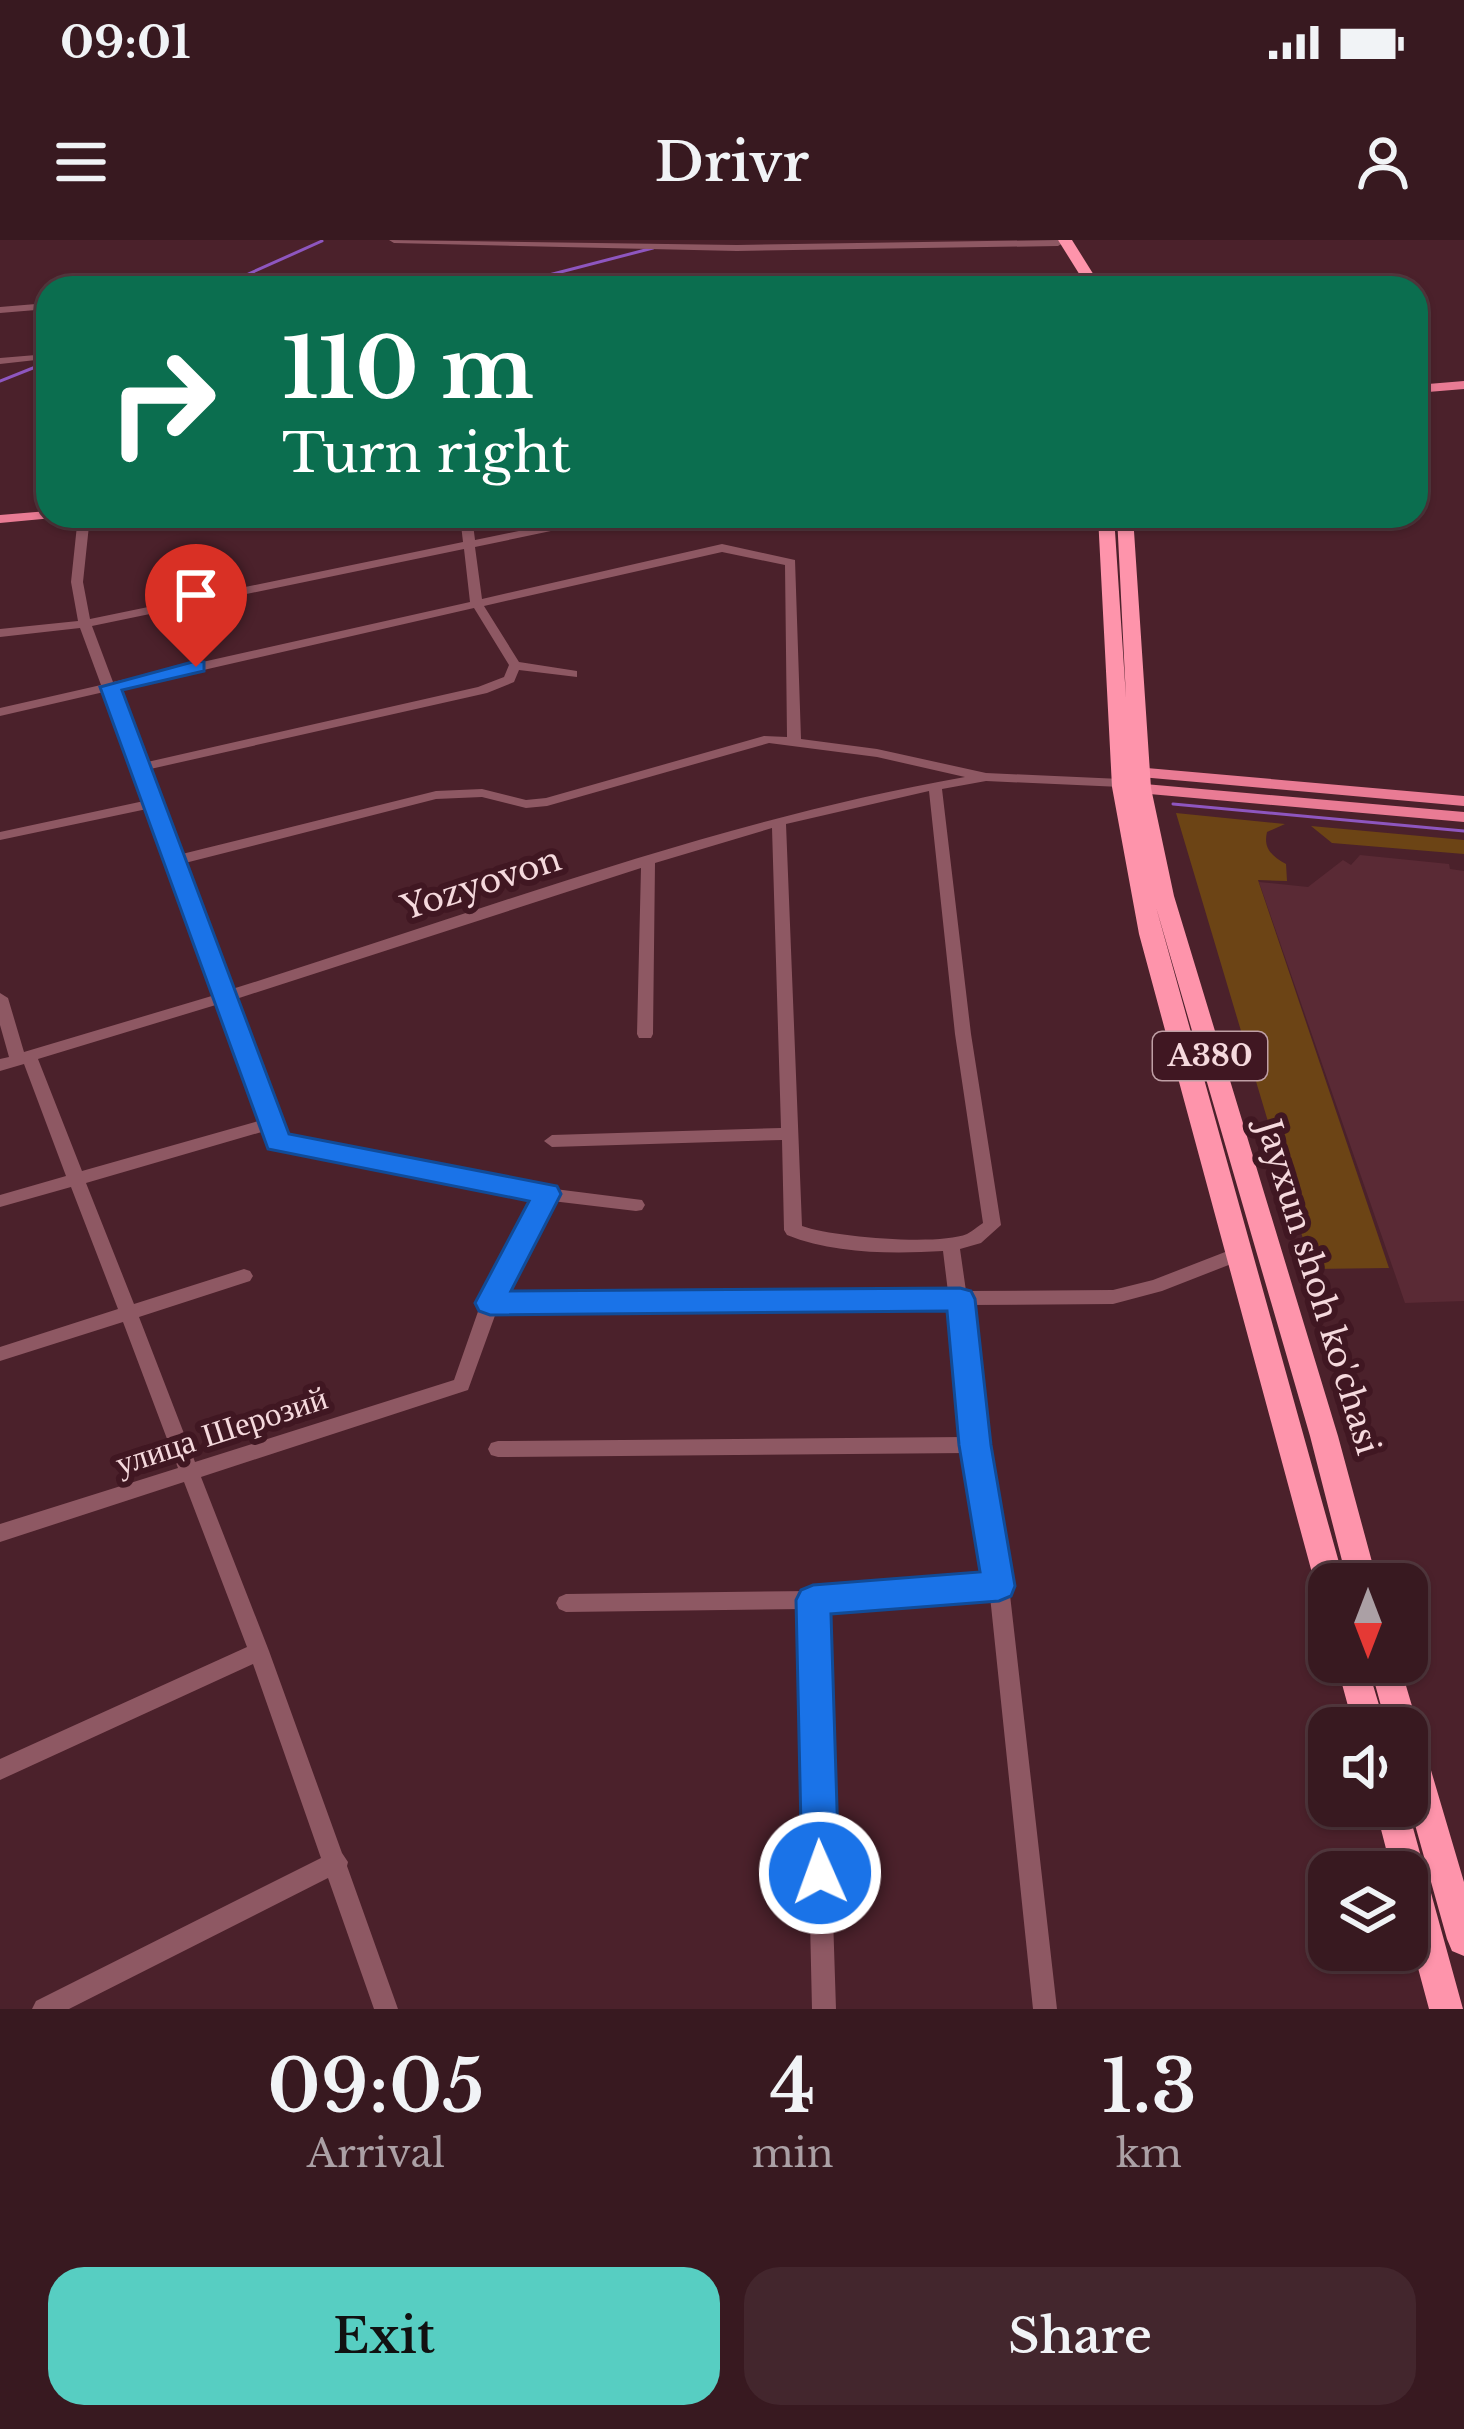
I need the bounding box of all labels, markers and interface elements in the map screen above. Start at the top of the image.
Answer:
text: 09:01 [60,14,191,70]
icon: menu [48,129,114,195]
text: Drivr [655,129,809,196]
icon: person [1350,129,1416,195]
text: 110 m [282,317,534,421]
icon: right [84,324,240,480]
text: Turn right [282,420,571,487]
pin [145,544,247,667]
icon: arrive [163,562,229,628]
street label: Yozyovon [395,838,566,929]
road number: A380 [1153,1032,1267,1080]
street label: Jayxun shoh ko'chasi [1247,1111,1389,1459]
street label: улица Шерозий [110,1377,332,1484]
north arrow [1308,1563,1428,1683]
map controls [1308,1563,1428,1971]
button: sound [1308,1707,1428,1827]
position arrow [757,1810,883,1936]
button: layers [1308,1851,1428,1971]
text: 09:05 [267,2042,485,2131]
text: 4 [770,2042,816,2131]
text: 1.3 [1101,2042,1197,2131]
text: Arrival [307,2129,445,2178]
text: min [752,2129,834,2178]
text: km [1116,2129,1182,2178]
button: Exit [48,2267,720,2405]
button: Share [744,2267,1416,2405]

